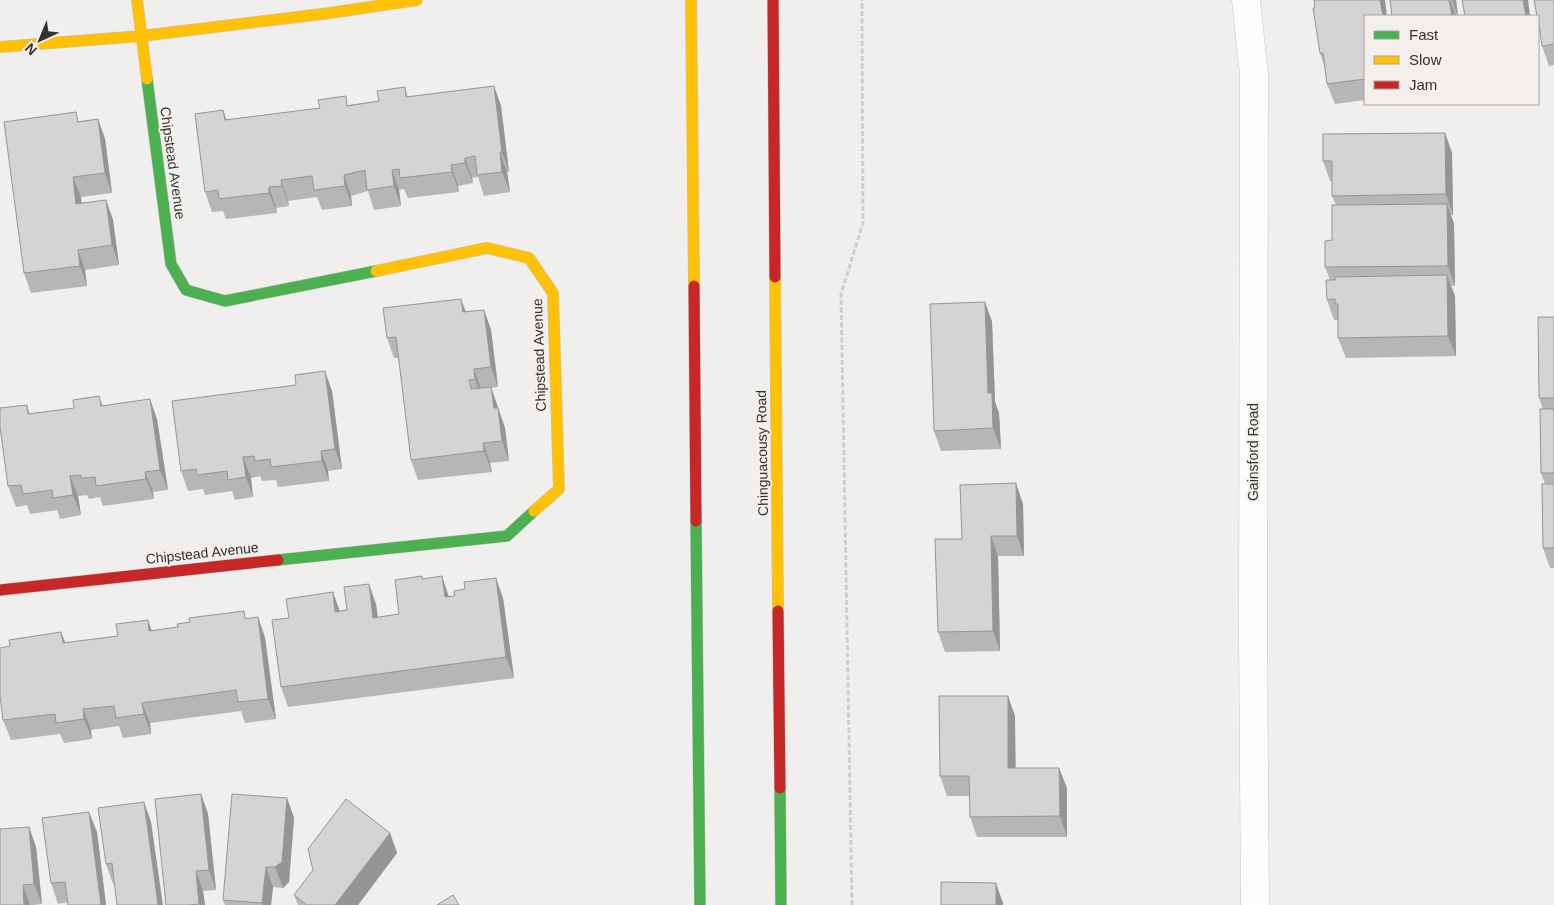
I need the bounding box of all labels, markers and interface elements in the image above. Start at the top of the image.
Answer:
north arrow [15,15,65,65]
legend [1364,15,1539,105]
text: Fast [1409,26,1439,43]
text: N [22,40,40,59]
text: Slow [1409,51,1442,68]
text: Jam [1409,76,1437,93]
street label: Chipstead Avenue [157,106,189,220]
street label: Chipstead Avenue [529,298,549,412]
street label: Chinguacousy Road [753,390,771,516]
street label: Gainsford Road [1245,403,1261,501]
street label: Chipstead Avenue [145,539,259,567]

